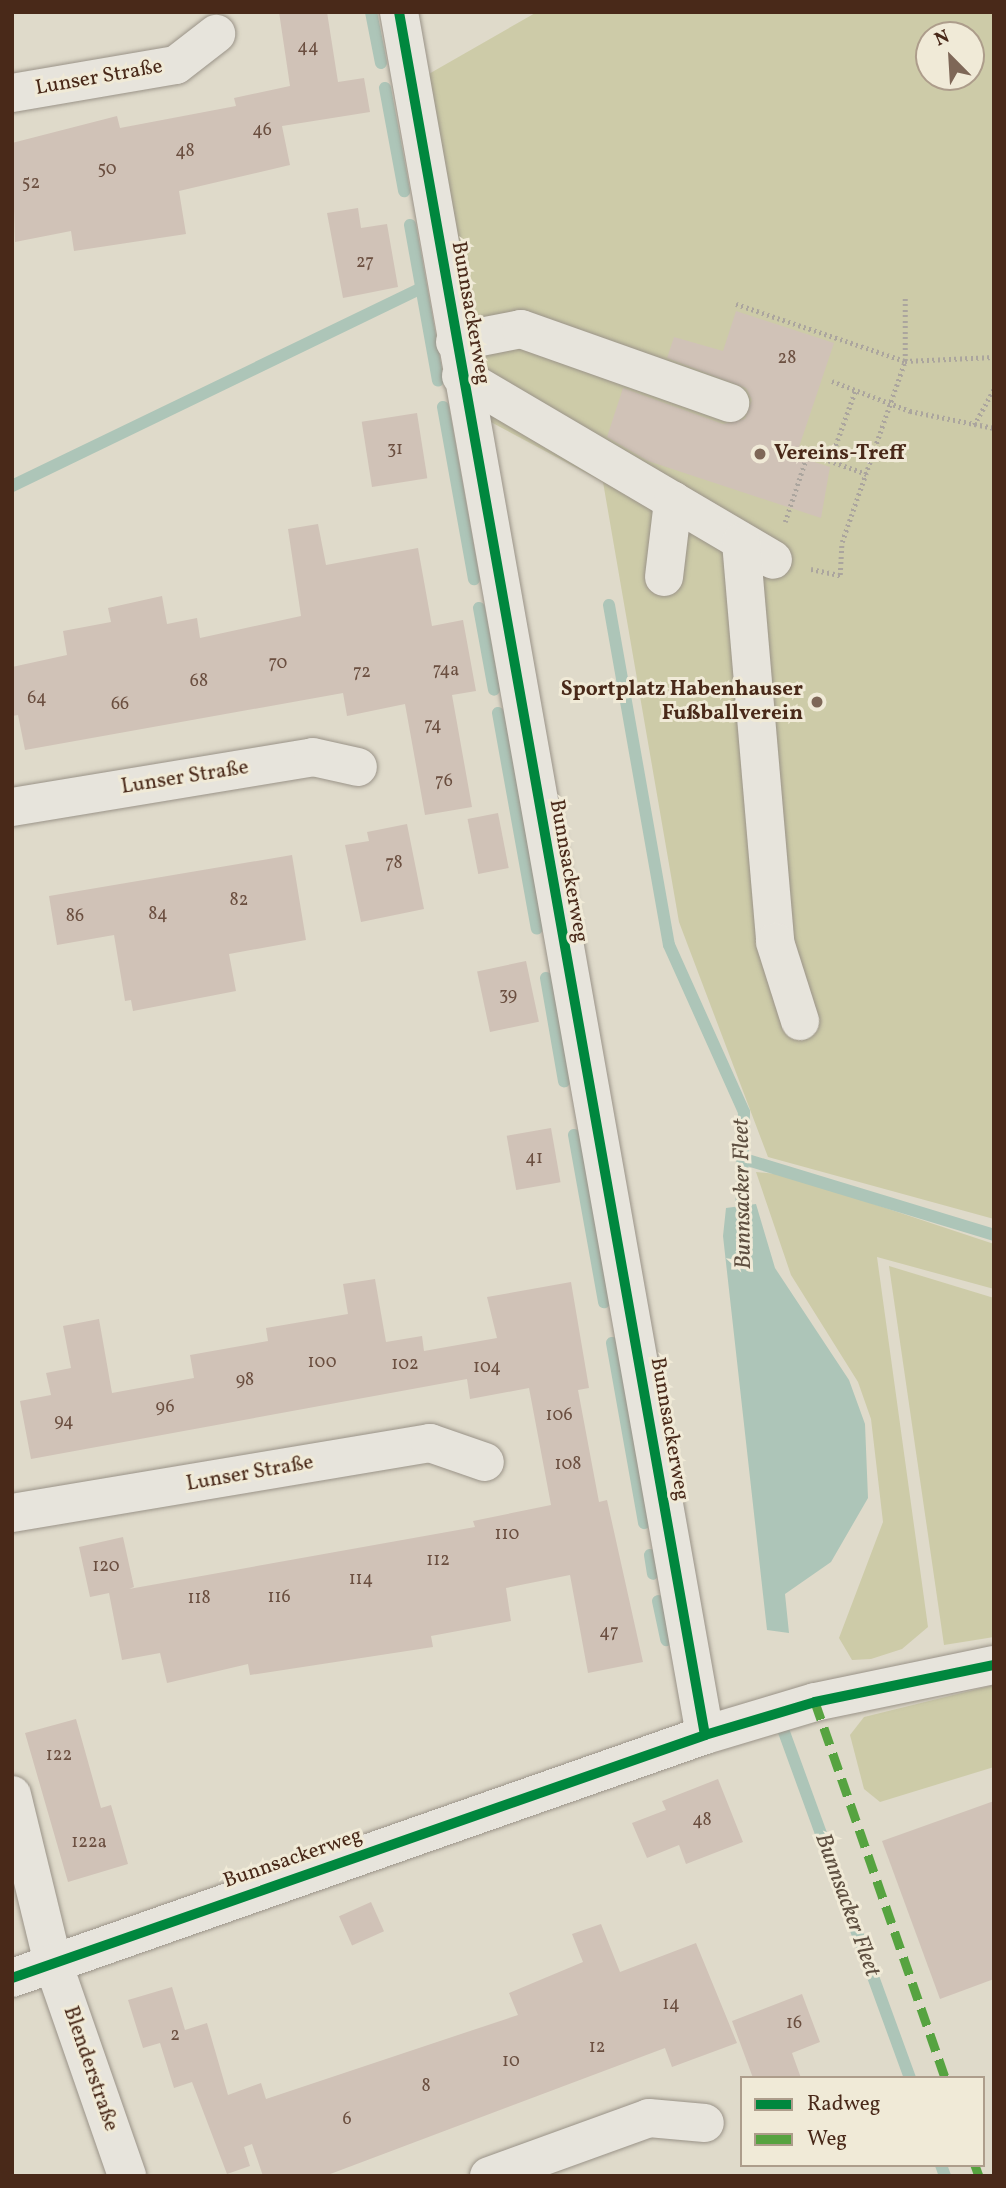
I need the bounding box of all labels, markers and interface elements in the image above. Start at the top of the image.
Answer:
north arrow [915,21,985,91]
text: N [931,24,954,53]
house number: 44 [297,37,319,59]
street label: Lunser Straße [33,54,165,102]
house number: 46 [252,120,272,142]
house number: 48 [175,141,195,163]
house number: 50 [97,159,117,181]
house number: 52 [22,173,40,195]
street label: Bunnsackerweg [445,239,495,387]
house number: 27 [356,252,374,274]
house number: 28 [778,348,796,370]
house number: 31 [387,439,403,461]
place label: Vereins-Treff [774,441,905,467]
marker: Vereins-Treff [752,446,768,462]
house number: 70 [269,653,287,675]
house number: 74a [433,660,459,682]
house number: 72 [353,662,371,684]
house number: 68 [190,671,208,693]
place label: Sportplatz Habenhauser Fußballverein [561,677,803,727]
house number: 64 [27,688,47,710]
house number: 66 [111,694,129,716]
marker: Sportplatz Habenhauser Fußballverein [809,694,825,710]
house number: 74 [424,715,442,737]
street label: Lunser Straße [119,755,251,801]
house number: 76 [435,771,453,793]
street label: Bunnsackerweg [543,797,593,945]
house number: 78 [385,853,403,875]
house number: 82 [230,890,248,912]
house number: 84 [148,904,168,926]
house number: 86 [66,906,84,928]
house number: 39 [499,985,517,1007]
water label: Bunnsacker Fleet [728,1118,758,1270]
house number: 41 [525,1148,543,1170]
house number: 100 [308,1352,336,1374]
house number: 102 [391,1354,419,1376]
street label: Bunnsackerweg [644,1355,694,1503]
house number: 104 [473,1357,501,1379]
house number: 98 [236,1370,254,1392]
house number: 96 [155,1397,175,1419]
house number: 106 [545,1405,573,1427]
house number: 94 [54,1411,74,1433]
street label: Lunser Straße [184,1450,316,1498]
house number: 108 [555,1454,581,1476]
house number: 110 [495,1524,519,1546]
house number: 112 [426,1550,450,1572]
house number: 120 [92,1556,120,1578]
house number: 114 [349,1569,373,1591]
house number: 116 [267,1587,291,1609]
house number: 118 [187,1588,211,1610]
house number: 47 [599,1622,619,1644]
house number: 122 [46,1745,72,1767]
house number: 48 [692,1810,712,1832]
street label: Bunnsackerweg [220,1823,366,1895]
water label: Bunnsacker Fleet [808,1829,886,1981]
house number: 122a [71,1832,107,1854]
house number: 14 [662,1994,680,2016]
street label: Blenderstraße [57,2003,123,2135]
house number: 16 [786,2013,802,2035]
house number: 2 [170,2025,180,2047]
house number: 12 [589,2037,605,2059]
house number: 10 [502,2051,520,2073]
house number: 8 [421,2076,431,2098]
legend [740,2076,985,2167]
text: Radweg [807,2090,880,2119]
house number: 6 [342,2109,352,2131]
text: Weg [807,2125,847,2154]

